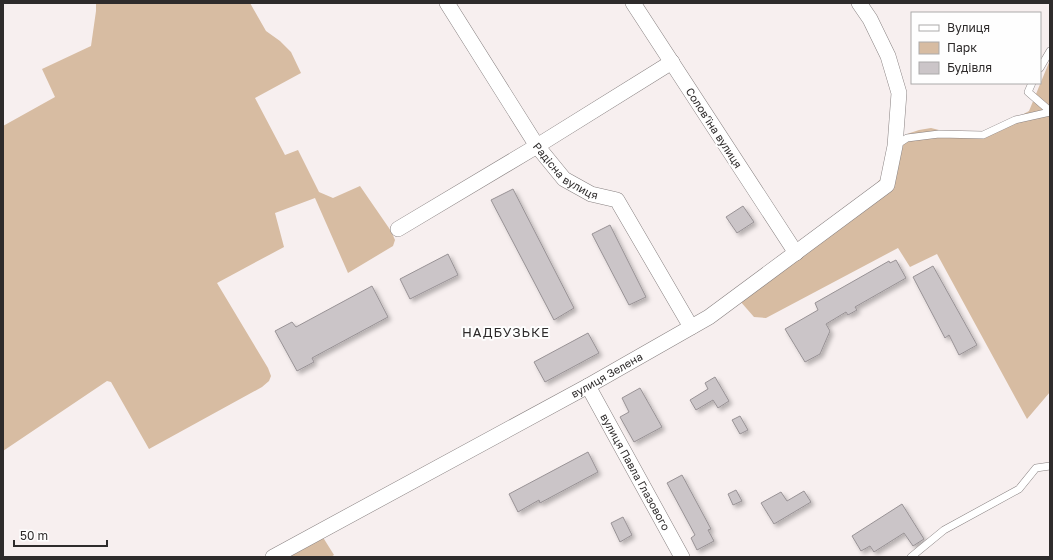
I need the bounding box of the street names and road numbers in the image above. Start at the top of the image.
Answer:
street label: Соловʼїна вулиця [684,85,745,170]
street label: Радісна вулиця [531,140,599,201]
street label: вулиця Зелена [568,349,645,400]
street label: вулиця Павла Глазового [598,411,673,533]

